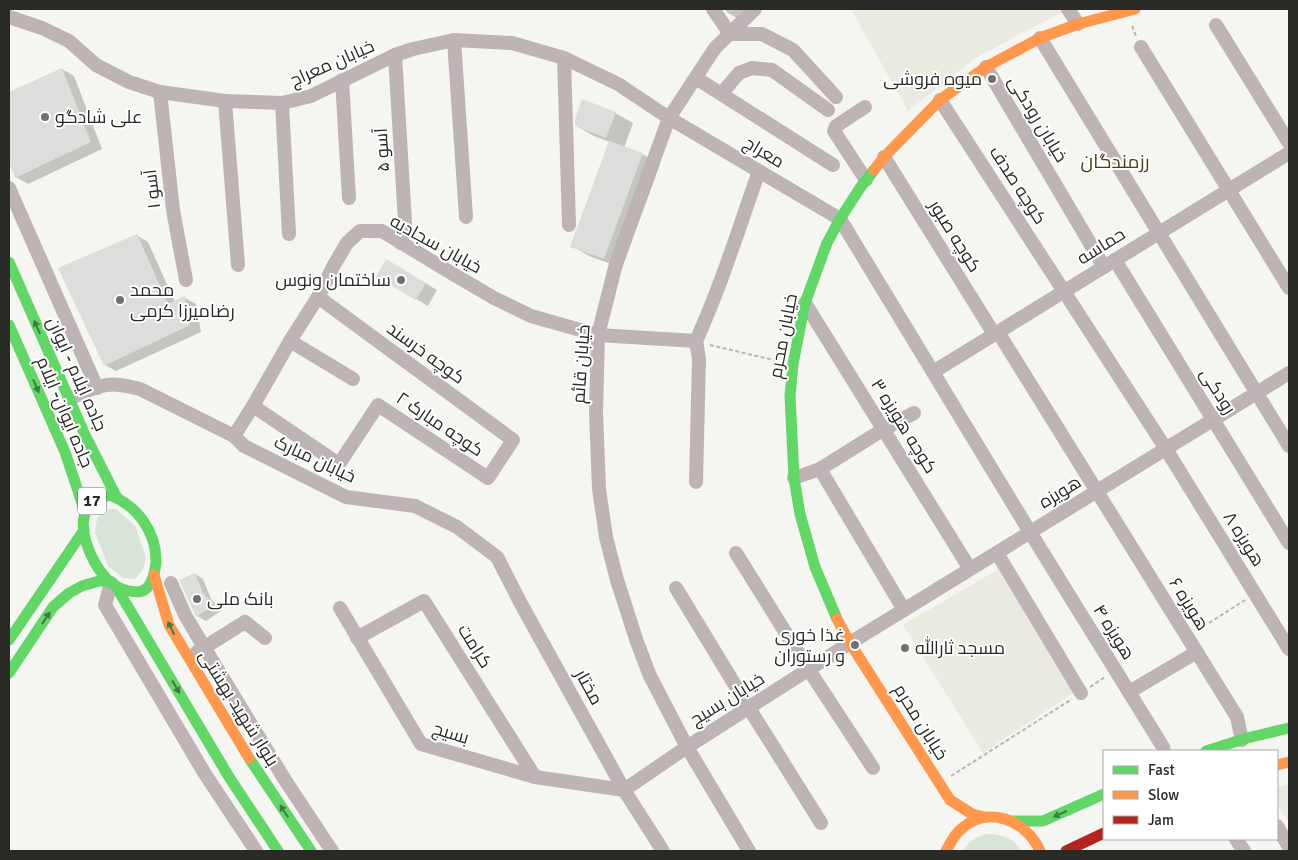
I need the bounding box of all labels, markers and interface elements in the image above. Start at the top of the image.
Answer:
street label: خیابان معراج [286,35,378,92]
place label: میوه فروشی [883,68,982,90]
street label: خیابان رودکی [1004,72,1072,166]
marker: میوه فروشی [986,73,998,85]
place label: علی شادگو [55,106,143,128]
marker: علی شادگو [39,111,51,123]
street label: آسو ۵ [370,127,394,173]
street label: معراج [739,131,788,174]
street label: کوچه صدف [984,142,1051,229]
district label: رزمندگان [1080,150,1150,174]
street label: آسو ۱ [139,168,165,210]
street label: کوچه صبور [923,195,986,277]
street label: خیابان سجادیه [386,210,486,278]
street label: حماسه [1073,223,1129,269]
place label: ساختمان ونوس [275,269,391,291]
marker: ساختمان ونوس [395,274,407,286]
place label: محمد رضامیرزا کرمی [130,279,235,322]
street label: خیابان محرم [764,292,803,380]
marker: محمد رضامیرزا کرمی [114,294,126,306]
street label: جاده ایلام - ایوان [41,314,112,435]
street label: کوچه خرسند [382,317,469,390]
one-way arrow [33,320,41,334]
street label: خیابان قائم [567,324,596,405]
street label: جاده ایوان- ایلام [31,353,98,471]
street label: رودکی [1195,364,1241,418]
street label: کوچه هویزه ۳ [865,375,942,478]
one-way arrow [32,379,40,393]
street label: کوچه مبارک ۲ [392,387,488,462]
street label: خیابان مبارک [271,431,359,487]
street label: هویزه [1035,471,1085,513]
road number: 17 [78,488,106,514]
street label: هویزه ۸ [1219,507,1269,571]
street label: هویزه ۶ [1164,574,1214,634]
place label: بانک ملی [207,588,274,610]
marker: بانک ملی [191,593,203,605]
street label: هویزه ۴ [1088,600,1140,664]
one-way arrow [41,611,50,624]
street label: کرامت [453,620,497,672]
one-way arrow [167,621,175,635]
place label: غذا خوری و رستوران [774,624,845,667]
place label: مسجد ثارالله [915,636,1005,659]
marker: غذا خوری و رستوران [849,639,861,651]
marker: مسجد ثارالله [899,642,911,654]
street label: بلوار شهید بهشتی [194,646,284,770]
street label: مختار [570,664,608,709]
street label: خیابان بسیج [686,668,769,731]
one-way arrow [172,680,181,693]
street label: خیابان محرم [888,680,953,765]
street label: بسیج [430,717,472,750]
legend [1103,750,1278,840]
text: Fast [1148,761,1175,779]
text: Slow [1148,786,1179,804]
one-way arrow [279,804,289,817]
one-way arrow [1053,810,1067,818]
text: Jam [1148,811,1174,829]

